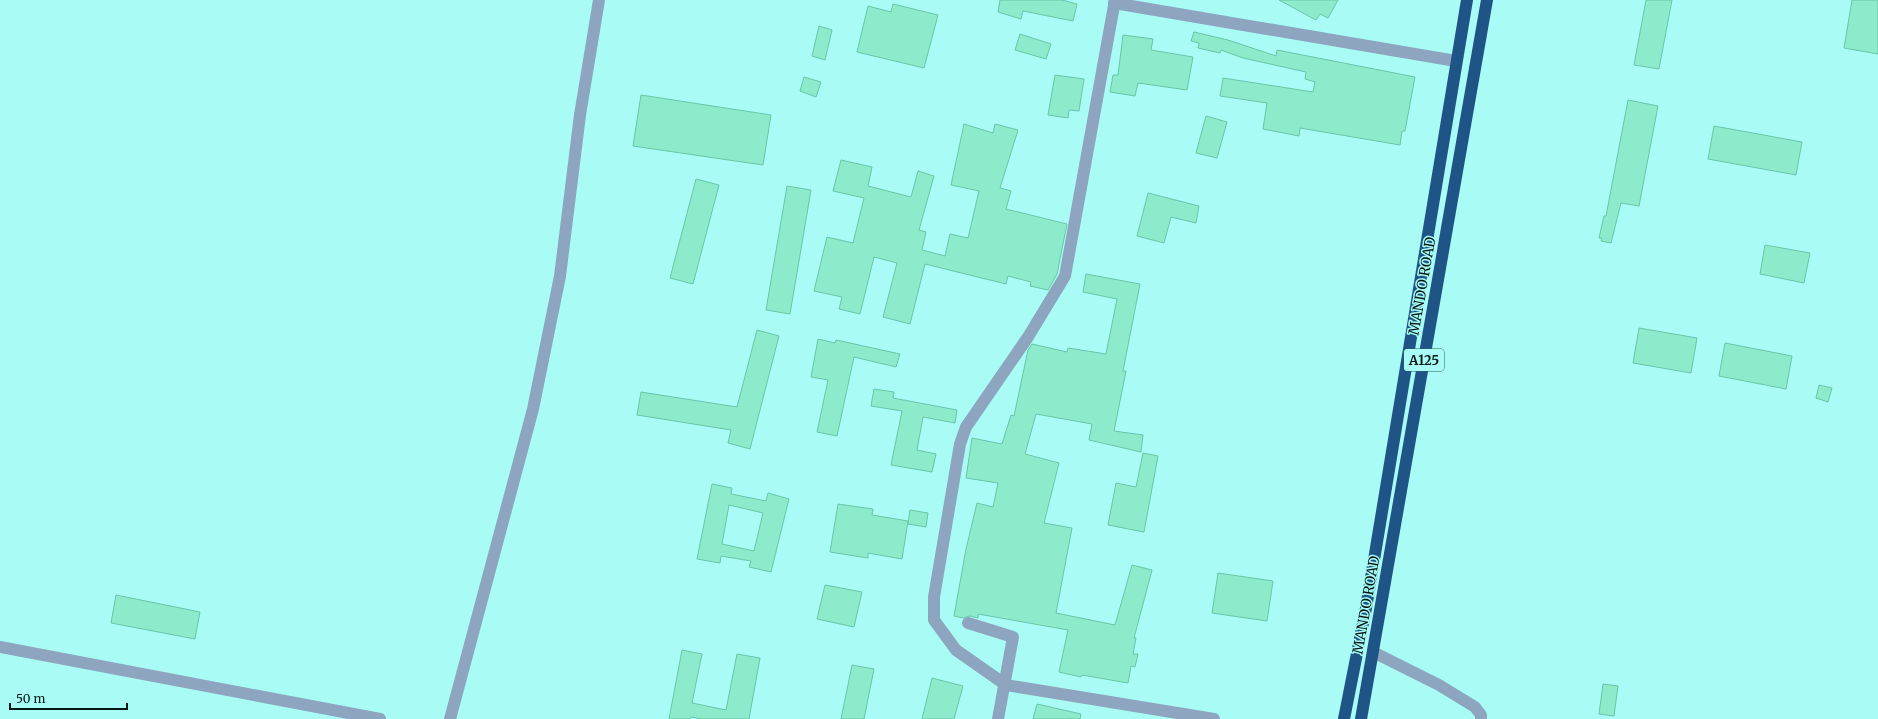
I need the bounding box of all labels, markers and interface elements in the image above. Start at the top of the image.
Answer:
street label: MANDO ROAD [1405,235,1440,336]
road number: A125 [1404,349,1444,371]
street label: MANDO ROAD [1349,554,1384,655]
scale bar [10,685,127,711]
text: 50 m [16,691,45,706]

